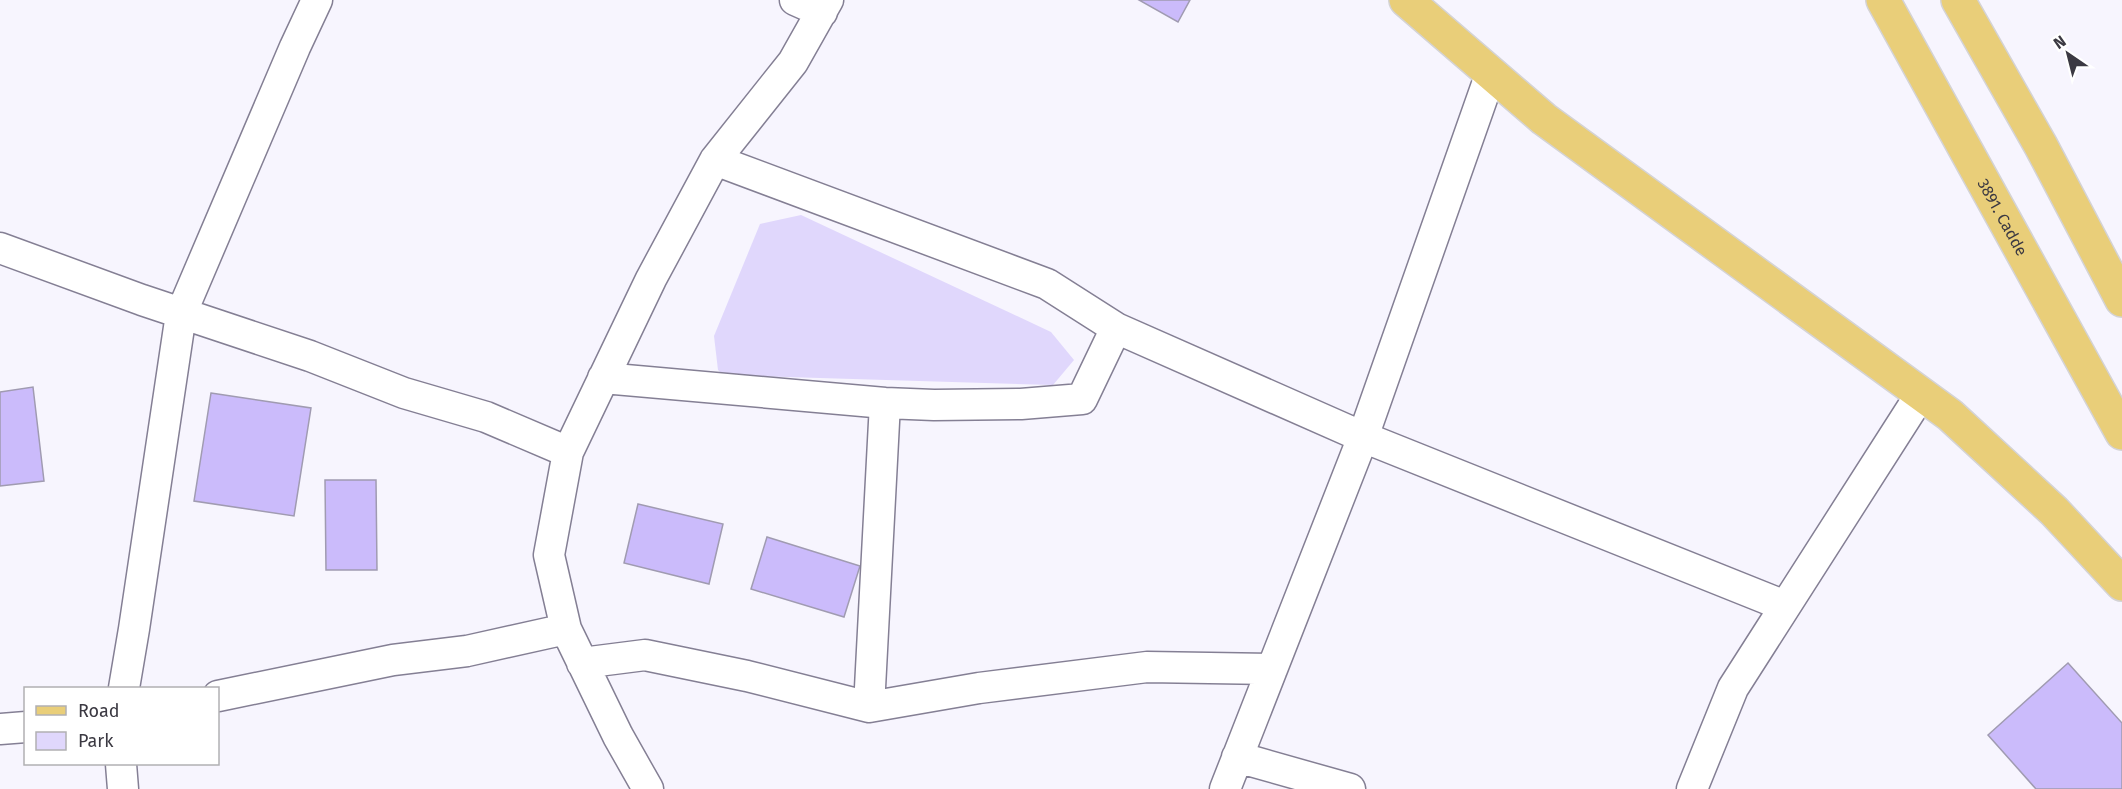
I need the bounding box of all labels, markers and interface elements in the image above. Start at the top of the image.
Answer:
north arrow [2038,24,2098,84]
text: N [2050,31,2069,53]
street label: 3891. Cadde [1974,176,2031,259]
legend [24,687,219,765]
text: Road [78,700,120,722]
text: Park [78,730,114,752]

